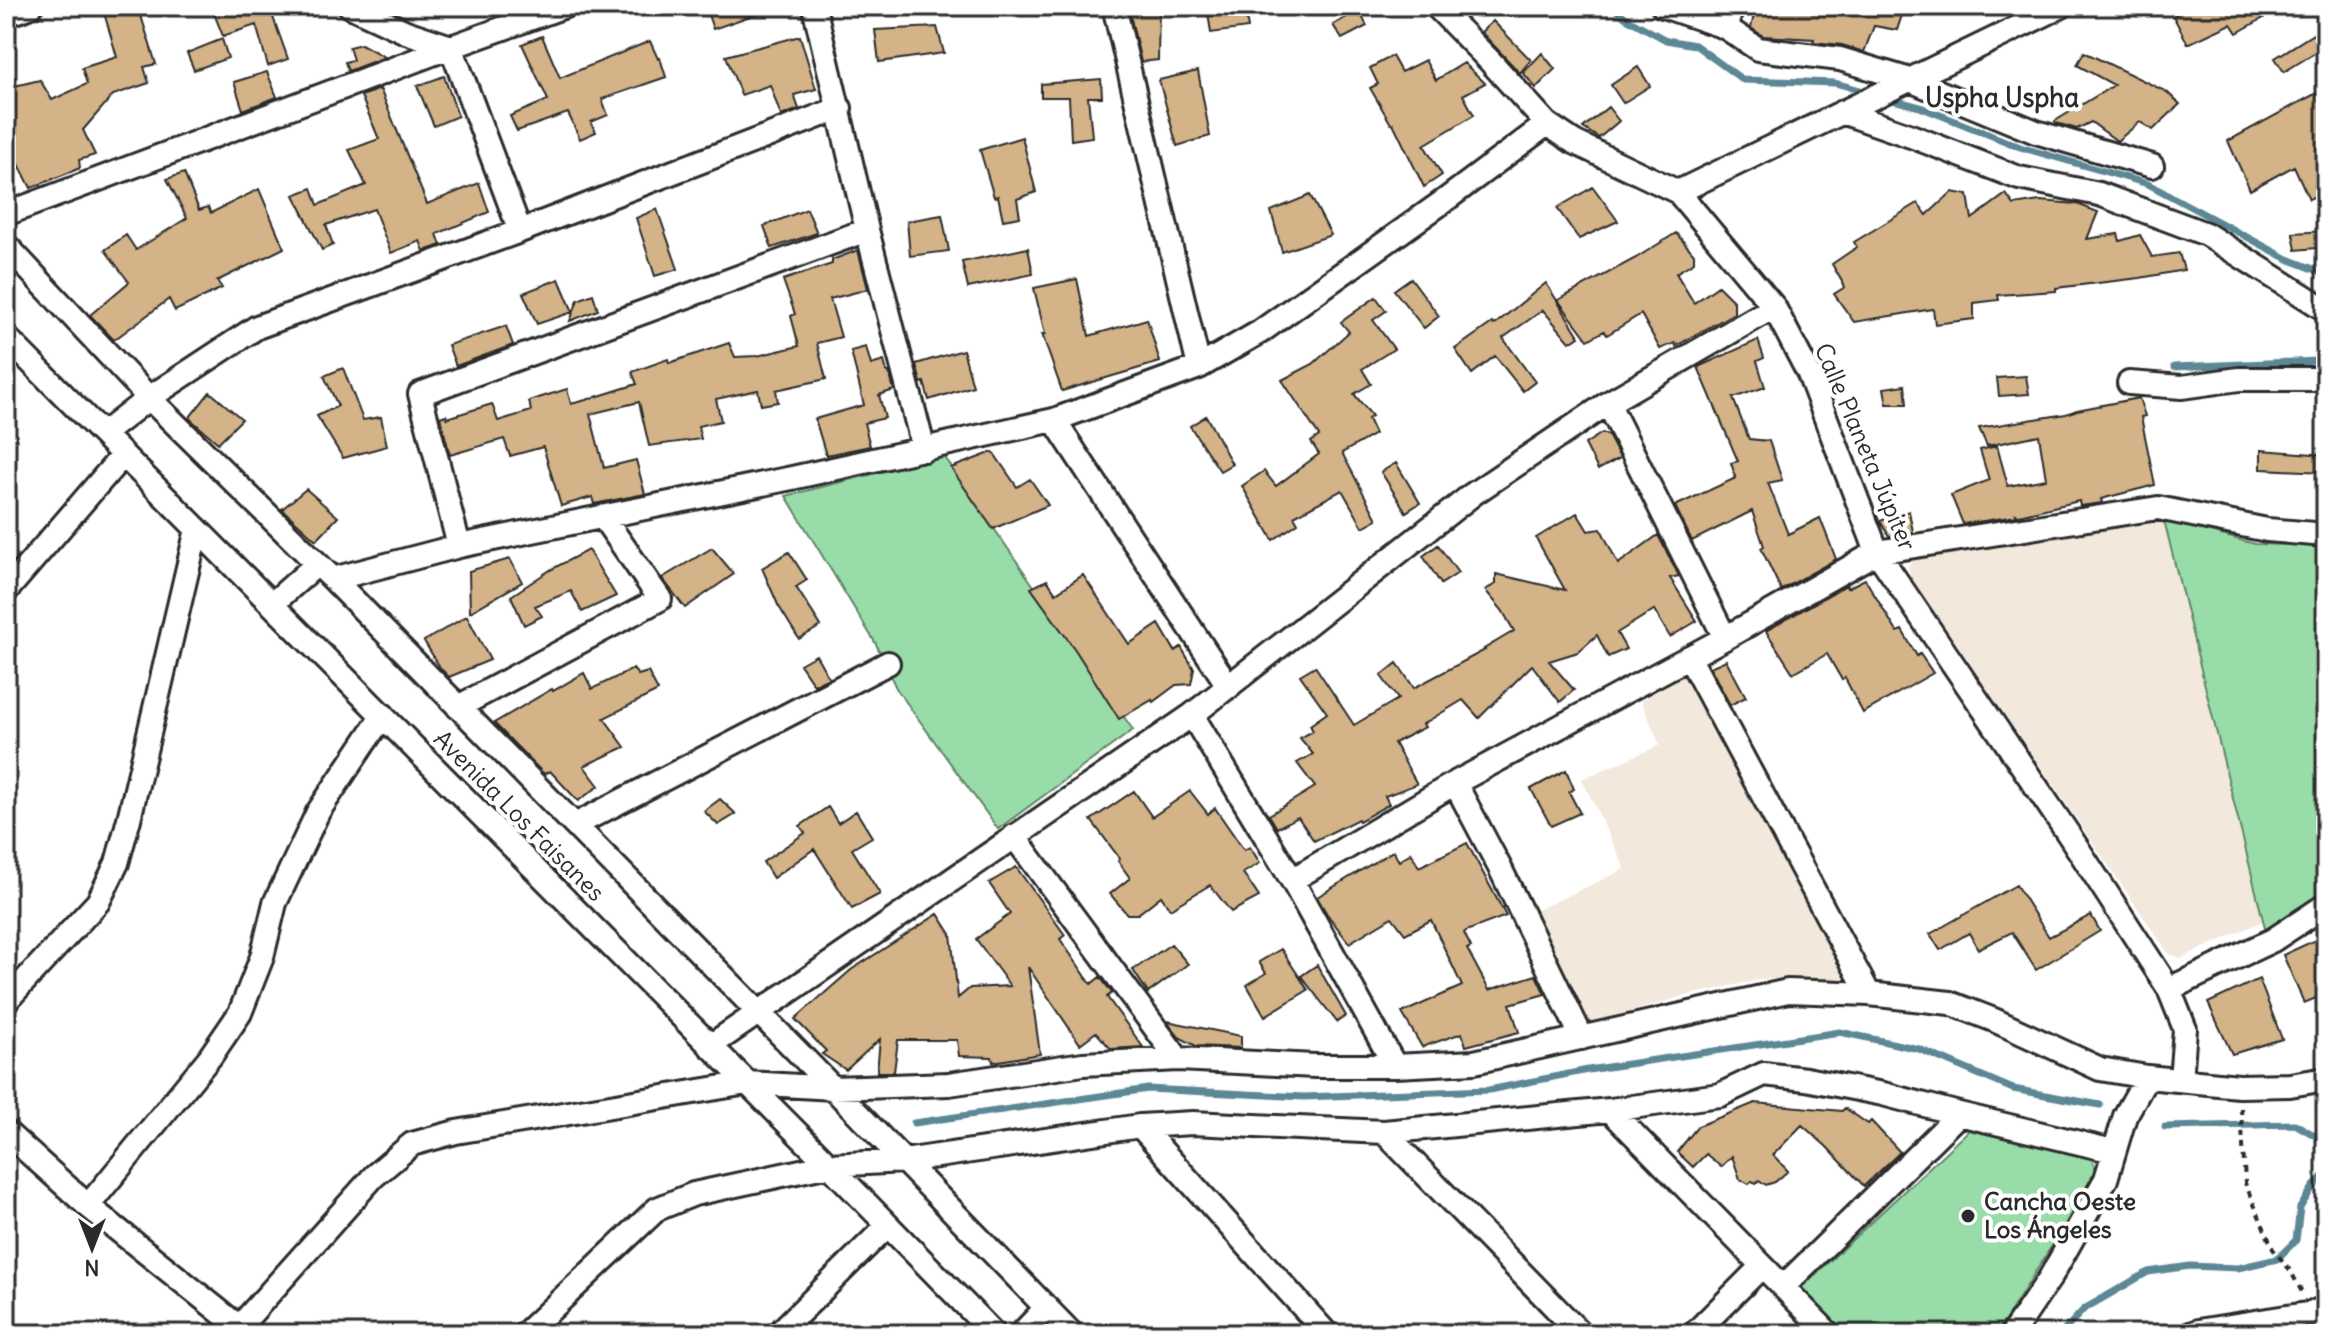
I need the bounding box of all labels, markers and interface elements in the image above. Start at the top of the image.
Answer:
district label: Uspha Uspha [1925,81,2079,114]
street label: Calle Planeta Júpiter [1809,338,1923,555]
street label: Avenida Los Faisanes [428,724,611,907]
place label: Cancha Oeste Los Ángeles [1984,1186,2136,1244]
marker: Cancha Oeste Los Ángeles [1959,1207,1977,1225]
north arrow [52,1208,132,1288]
text: N [84,1254,100,1282]

